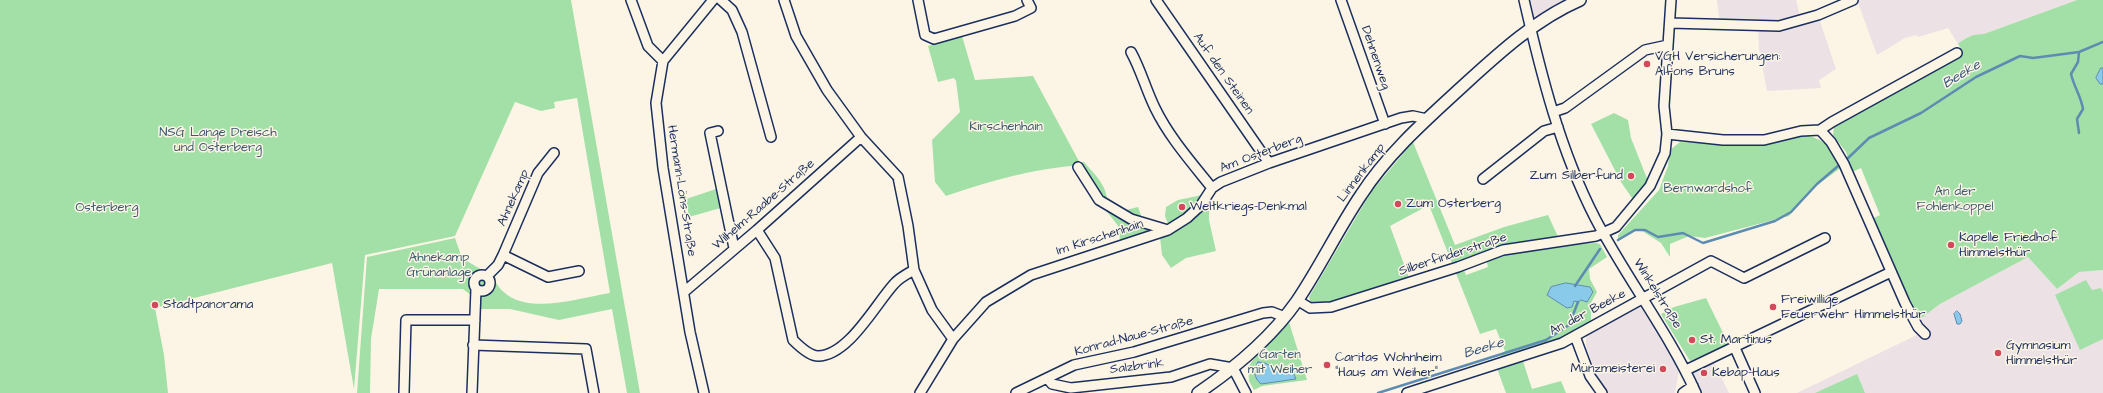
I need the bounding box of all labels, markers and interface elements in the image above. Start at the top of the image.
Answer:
street label: Dehnenweg [1357,24,1393,92]
street label: Auf den Steinen [1189,30,1257,118]
place label: VGH Versicherungen: Alfons Bruns [1655,49,1780,80]
water label: Beeke [1940,57,1984,93]
marker: VGH Versicherungen: Alfons Bruns [1642,59,1652,69]
park label: Kirschenhain [969,119,1043,135]
street label: Hermann-Löns-Straße [663,124,699,258]
park label: NSG Lange Dreisch und Osterberg [159,125,277,156]
street label: Am Osterberg [1218,131,1304,177]
street label: Linnenkamp [1335,141,1389,205]
street label: Wilhelm-Raabe-Straße [710,156,818,254]
street label: Ahnekamp [495,167,533,229]
place label: Zum Silberfund [1530,168,1623,184]
marker: Zum Silberfund [1626,171,1636,181]
park label: Bernwardshof [1664,181,1752,197]
park label: An der Fohlenkoppel [1916,184,1994,215]
place label: Zum Osterberg [1406,196,1501,212]
place label: Weltkriegs-Denkmal [1190,199,1307,215]
marker: Zum Osterberg [1393,199,1403,209]
park label: Osterberg [76,200,138,216]
marker: Weltkriegs-Denkmal [1177,202,1187,212]
street label: Im Kirschenhain [1055,217,1145,259]
street label: Silberfinderstraße [1397,230,1509,280]
place label: Kapelle Friedhof Himmelsthür [1959,230,2057,261]
marker: Kapelle Friedhof Himmelsthür [1946,240,1956,250]
park label: Ahnekamp Grünanlage [407,250,471,281]
street label: Winkelstraße [1629,256,1685,332]
street label: An der Beeke [1547,286,1629,340]
place label: Freiwillige Feuerwehr Himmelsthür [1781,292,1925,323]
place label: Stadtpanorama [163,297,253,313]
marker: Stadtpanorama [150,300,160,310]
marker: Freiwillige Feuerwehr Himmelsthür [1768,302,1778,312]
street label: Konrad-Naue-Straße [1073,314,1195,360]
place label: St. Martinus [1700,332,1772,348]
water label: Beeke [1462,335,1506,363]
marker: St. Martinus [1687,335,1697,345]
place label: Gymnasium Himmelsthür [2006,338,2077,369]
park label: Garten mit Weiher [1248,347,1312,378]
marker: Gymnasium Himmelsthür [1993,348,2003,358]
place label: Caritas Wohnheim "Haus am Weiher" [1335,350,1442,381]
street label: Salzbrink [1109,356,1165,378]
marker: Caritas Wohnheim "Haus am Weiher" [1322,360,1332,370]
place label: Münzmeisterei [1571,361,1655,377]
marker: Münzmeisterei [1658,364,1668,374]
place label: Kebap-Haus [1712,365,1780,381]
marker: Kebap-Haus [1699,368,1709,378]

